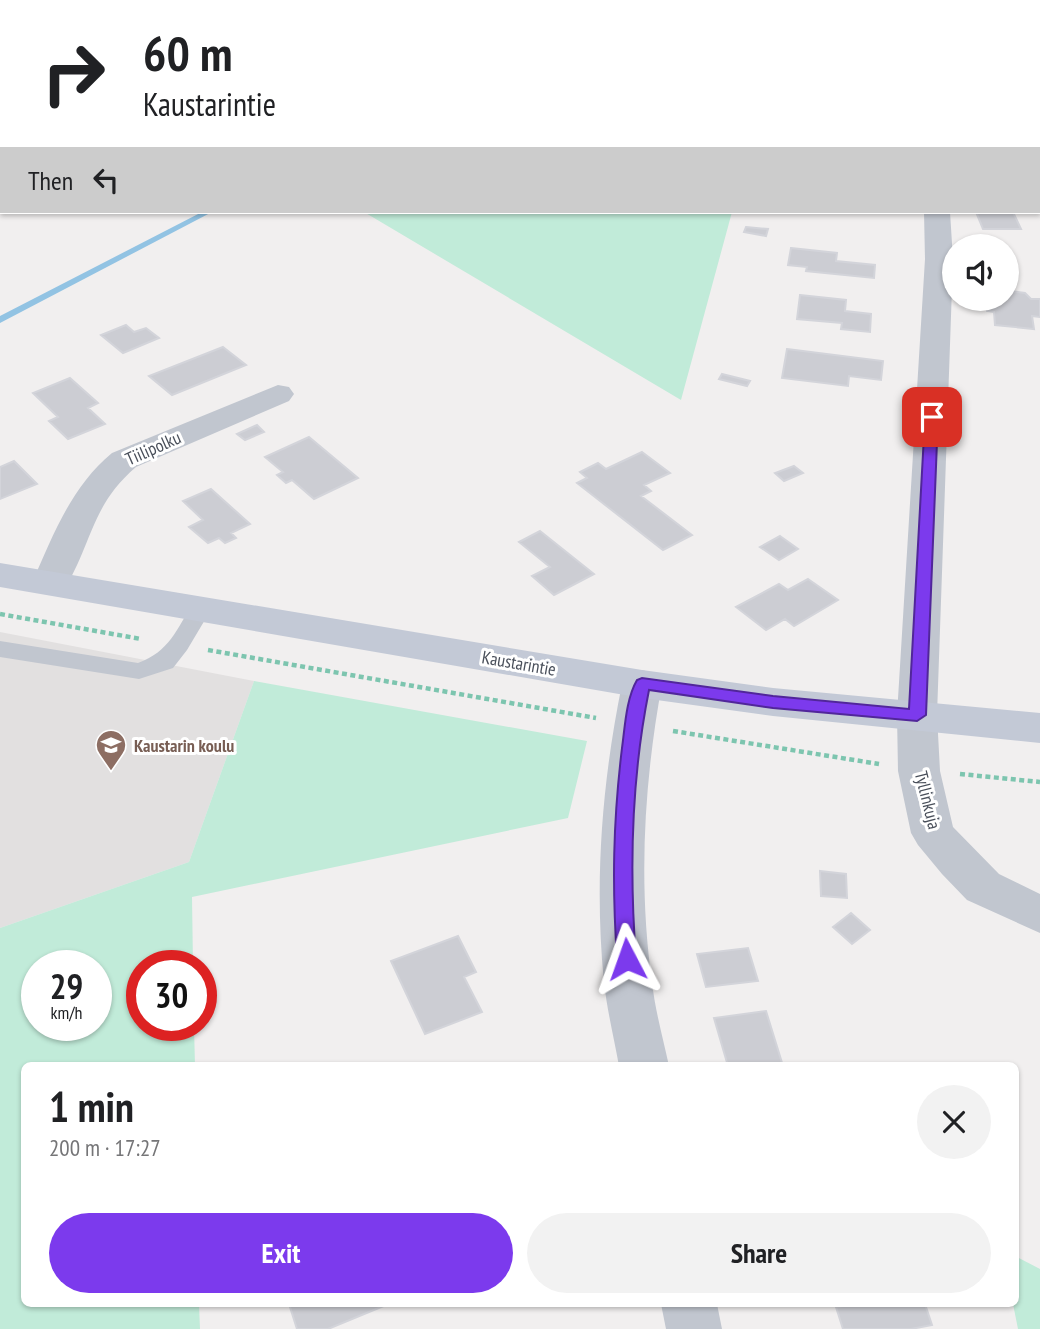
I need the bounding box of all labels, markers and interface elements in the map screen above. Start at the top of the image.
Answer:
text: 60 m [143,21,232,85]
icon: right [28,28,119,119]
text: Kaustarintie [143,83,276,125]
icon: left [87,161,125,199]
text: Then [28,164,73,197]
map controls [942,234,1019,311]
button: sound [942,234,1019,311]
pin [902,387,962,447]
icon: arrive [913,398,951,436]
street label: Tiilipolku [122,426,184,470]
street label: Kaustarintie [480,645,558,681]
school or university icon: Kaustarin koulu [94,728,128,772]
place label: Kaustarin koulu [134,734,234,757]
street label: Tyllinkuja [910,769,946,831]
position arrow [590,922,664,996]
speed limit sign: 30 [126,950,217,1041]
text: 29 [50,963,83,1009]
text: km/h [51,1001,82,1024]
text: 1 min [49,1079,134,1134]
button: close [917,1085,991,1159]
text: 200 m · 17:27 [49,1133,161,1162]
button: Exit [49,1213,513,1293]
button: Share [527,1213,991,1293]

